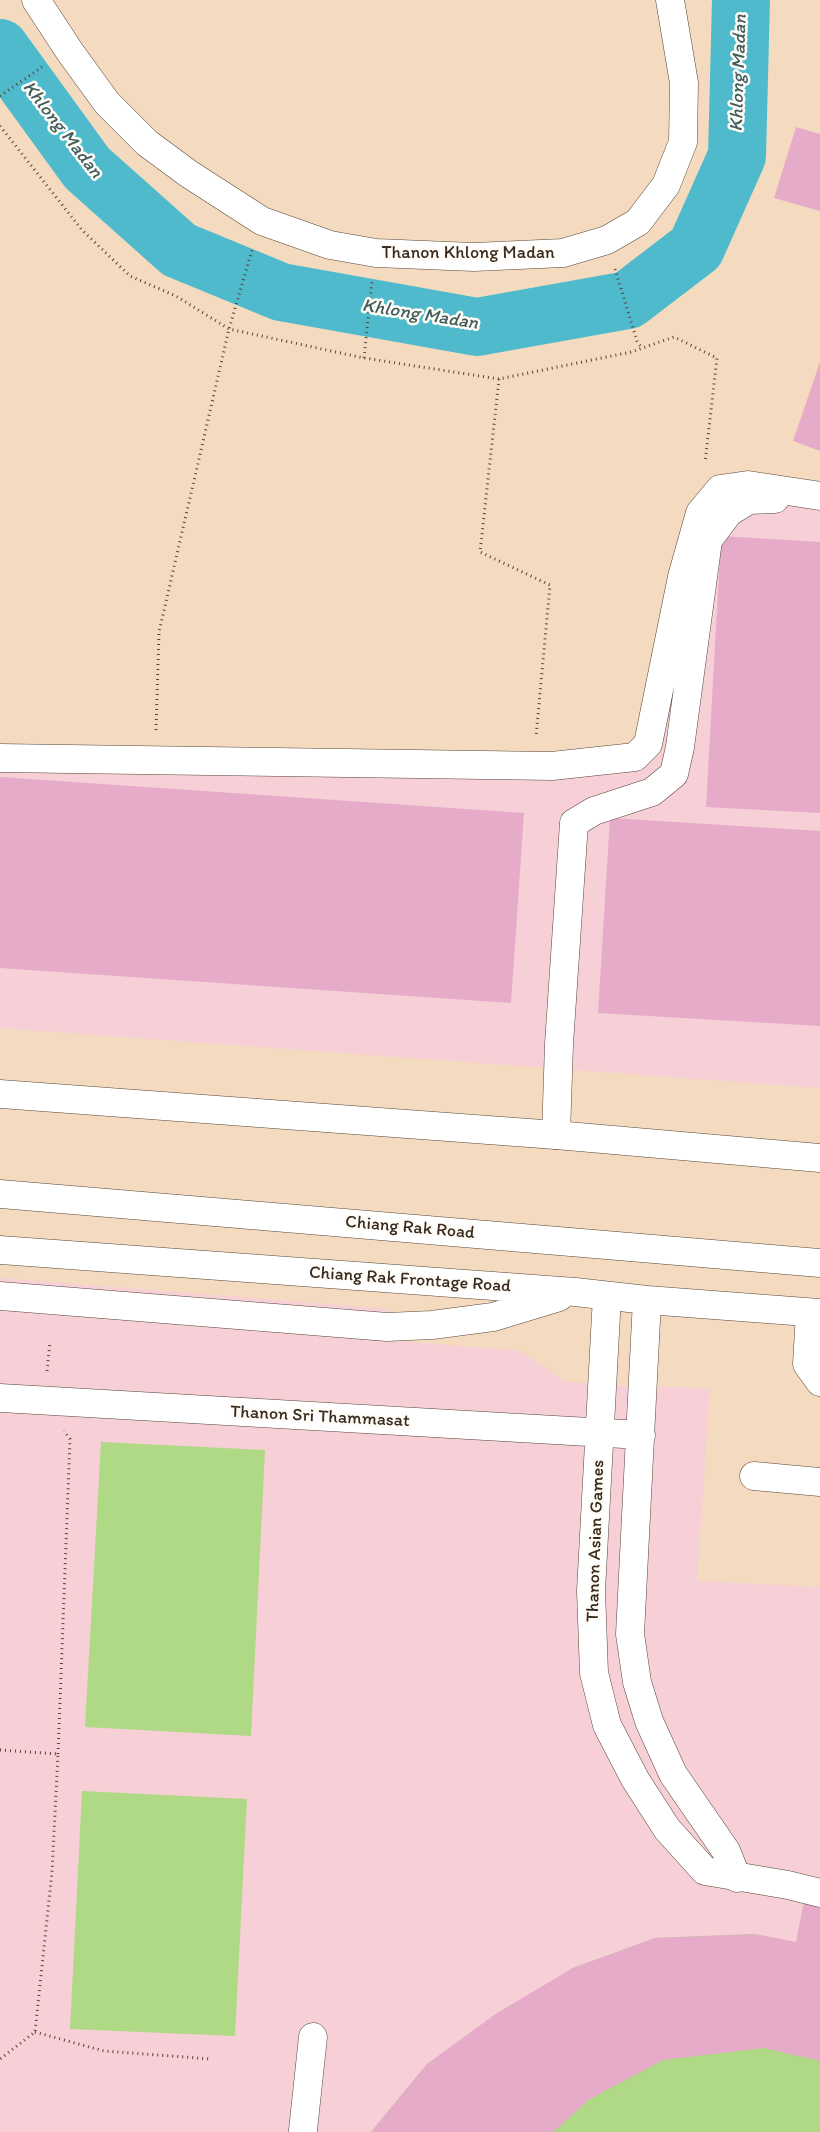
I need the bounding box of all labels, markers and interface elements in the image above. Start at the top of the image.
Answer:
water label: Khlong Madan [726,14,752,132]
water label: Khlong Madan [17,77,107,183]
street label: Thanon Khlong Madan [381,242,555,264]
water label: Khlong Madan [360,295,480,335]
street label: Chiang Rak Road [344,1212,476,1244]
street label: Chiang Rak Frontage Road [308,1262,512,1298]
street label: Thanon Sri Thammasat [230,1402,410,1432]
street label: Thanon Asian Games [582,1460,610,1622]

